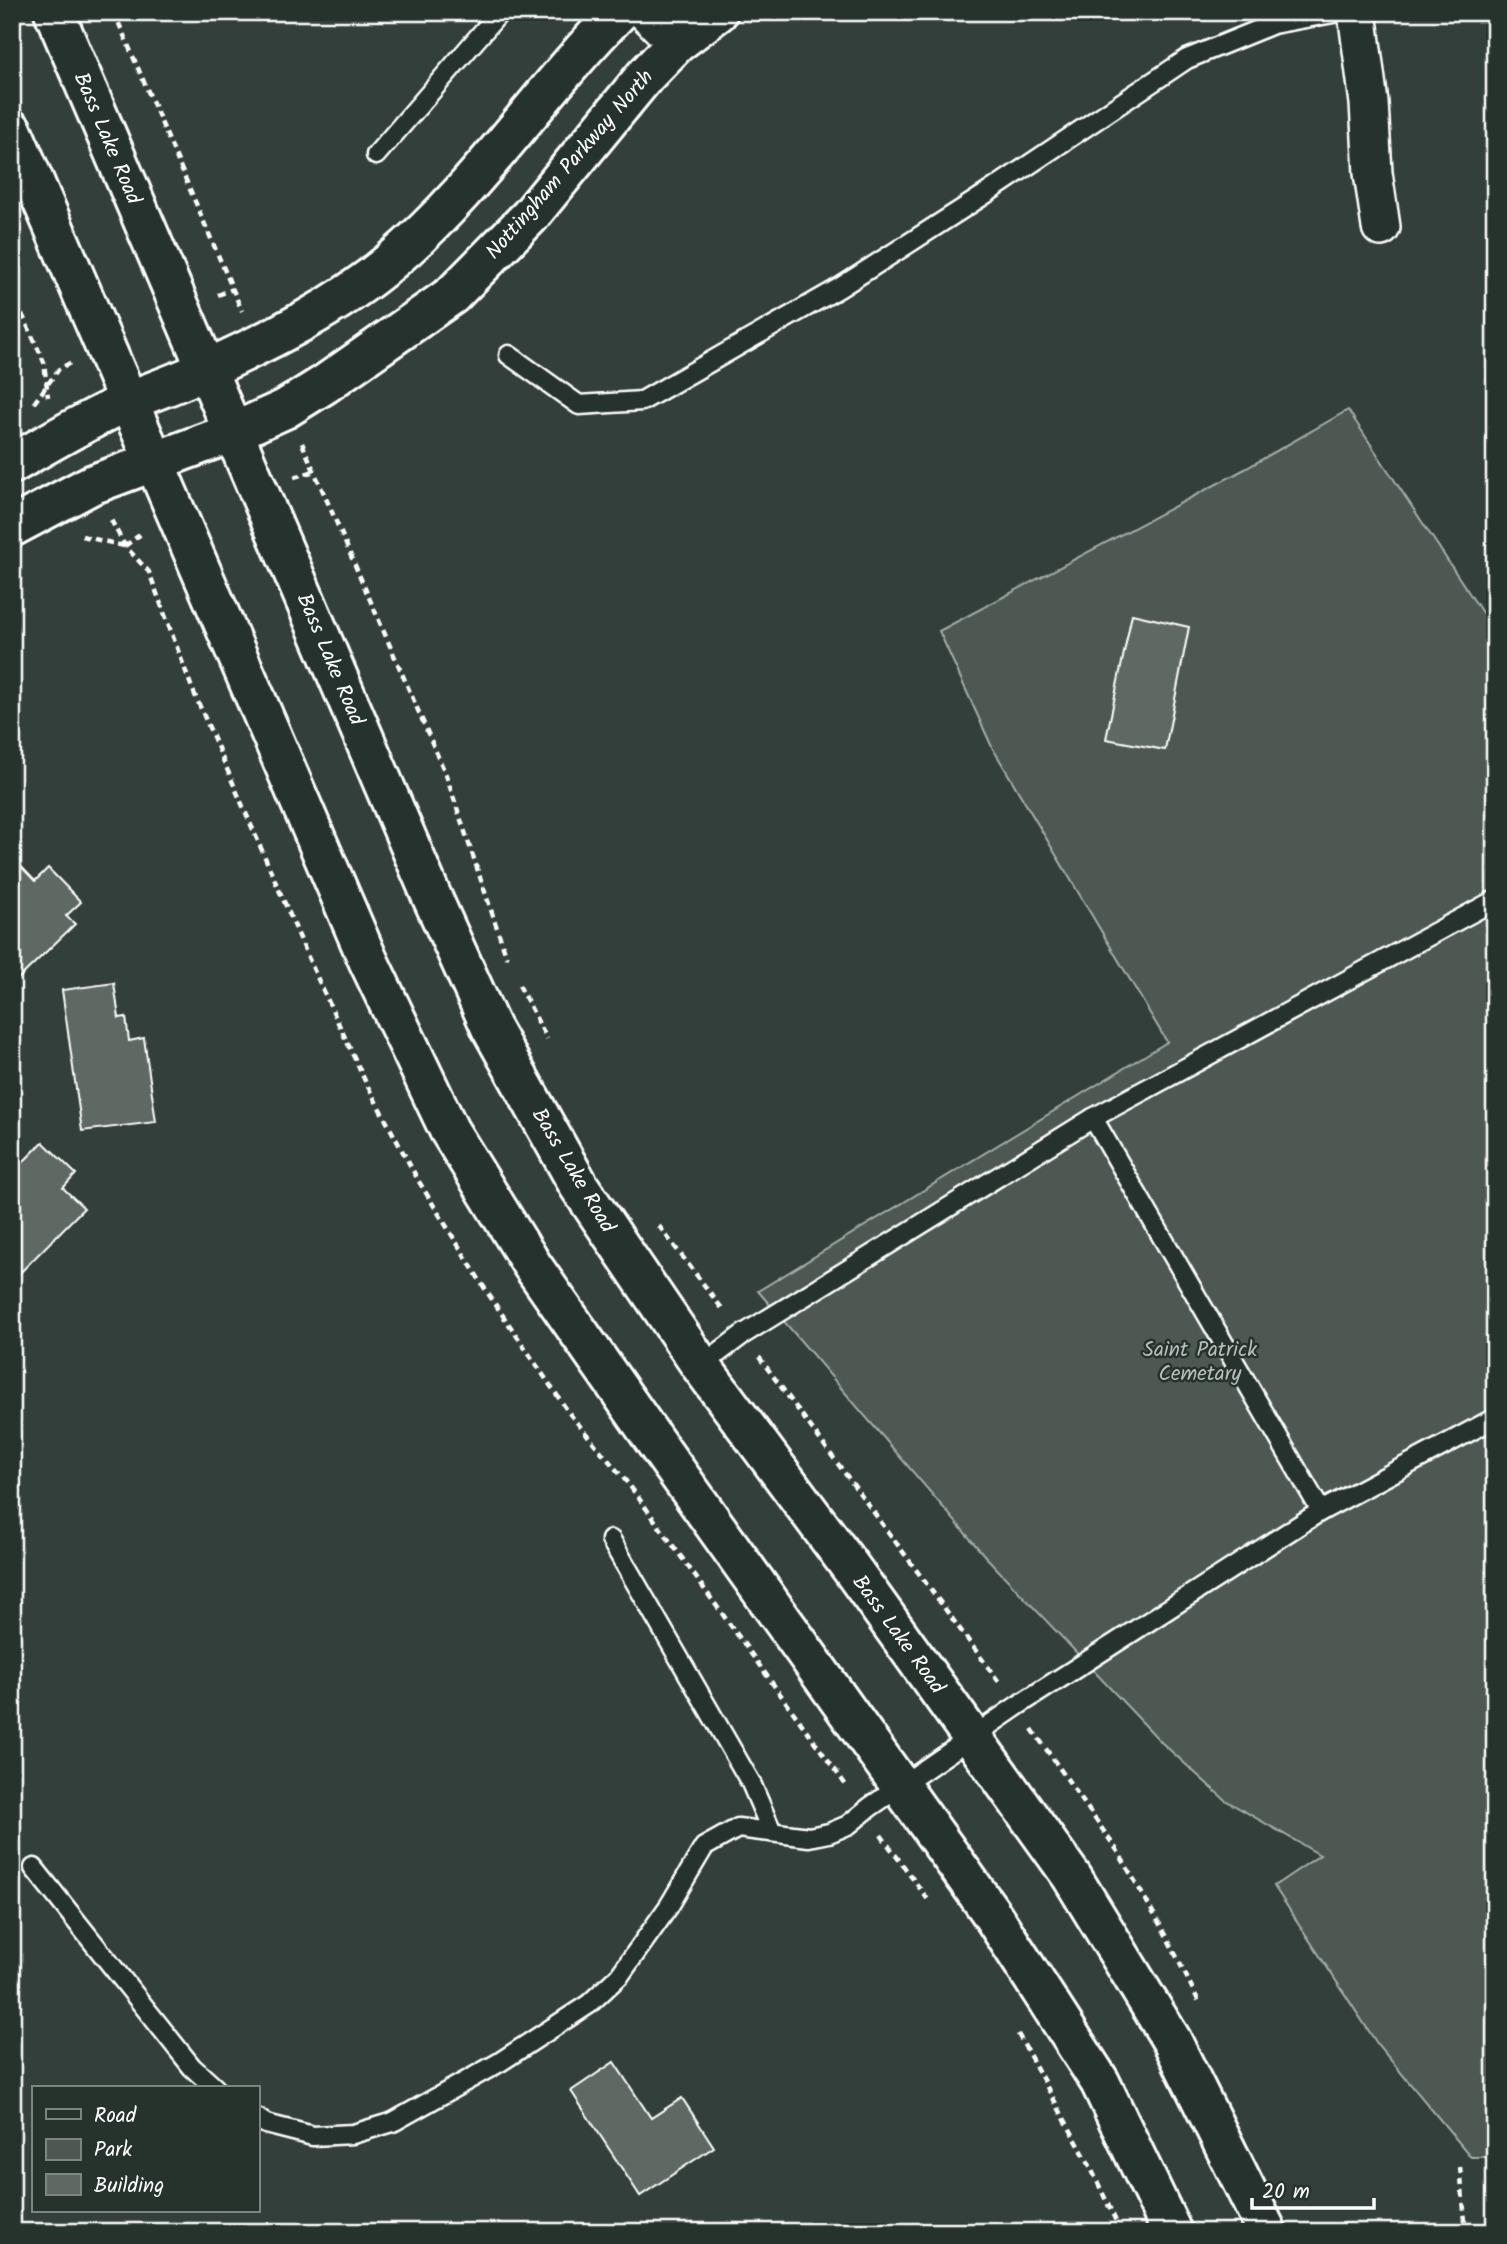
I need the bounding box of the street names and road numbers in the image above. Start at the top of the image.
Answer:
street label: Nottingham Parkway North [478,63,662,267]
street label: Bass Lake Road [64,67,149,210]
street label: Bass Lake Road [287,588,372,731]
street label: Bass Lake Road [522,1102,623,1240]
street label: Bass Lake Road [843,1568,953,1702]

